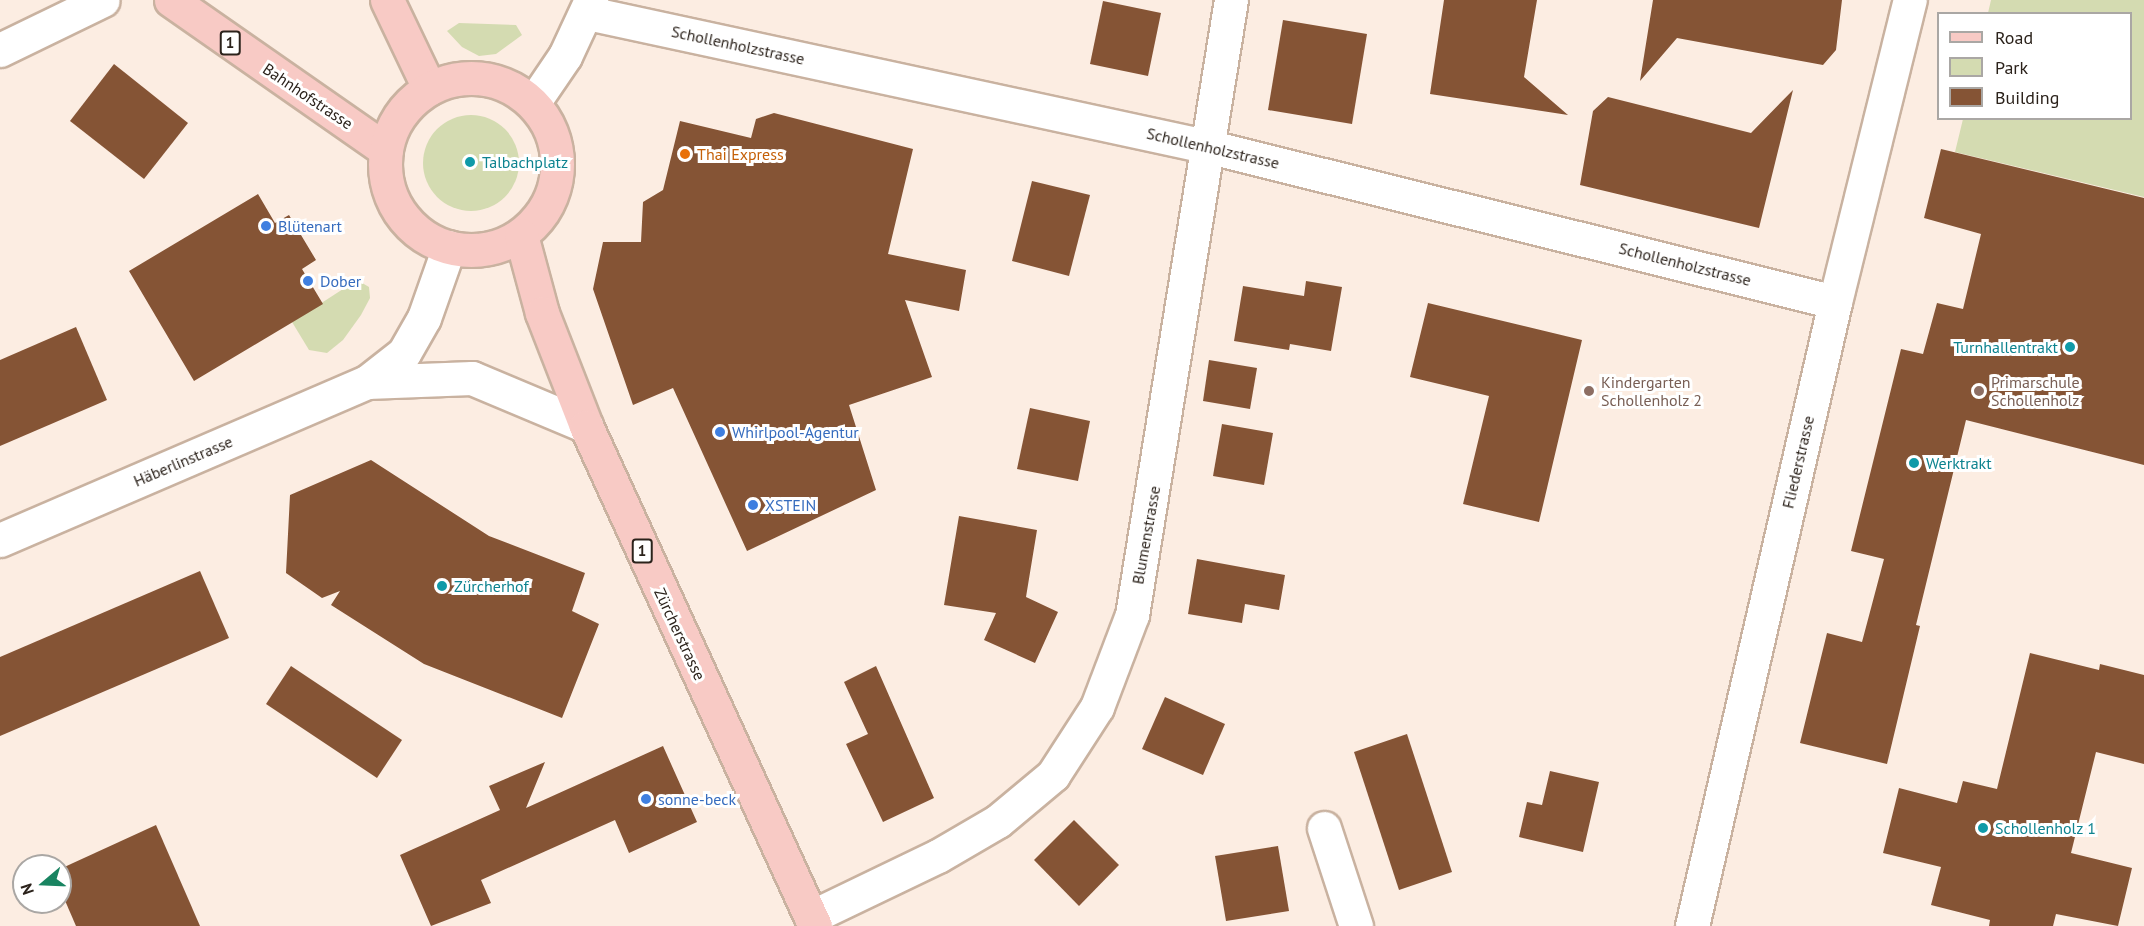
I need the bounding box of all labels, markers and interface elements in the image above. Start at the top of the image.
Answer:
legend [1937,12,2132,120]
street label: Schollenholzstrasse [670,22,806,68]
text: Road [1995,26,2033,49]
road number: 1 [220,31,240,55]
text: Park [1995,56,2028,79]
street label: Bahnhofstrasse [259,59,357,133]
text: Building [1995,86,2059,109]
street label: Schollenholzstrasse [1145,123,1281,173]
place label: Thai Express [697,144,784,164]
marker: Thai Express [678,147,692,161]
place label: Talbachplatz [482,152,568,172]
marker: Talbachplatz [463,155,477,169]
place label: Blütenart [278,216,342,236]
marker: Blütenart [259,219,273,233]
street label: Schollenholzstrasse [1617,238,1753,290]
place label: Dober [320,271,361,291]
marker: Dober [301,274,315,288]
place label: Turnhallentrakt [1953,337,2058,357]
marker: Turnhallentrakt [2063,340,2077,354]
place label: Kindergarten Schollenholz 2 [1601,372,1702,410]
place label: Primarschule Schollenholz [1991,372,2080,410]
marker: Kindergarten Schollenholz 2 [1582,384,1596,398]
marker: Primarschule Schollenholz [1972,384,1986,398]
street label: Fliederstrasse [1778,414,1818,510]
place label: Whirlpool-Agentur [732,422,859,442]
marker: Whirlpool-Agentur [713,425,727,439]
street label: Häberlinstrasse [131,432,235,490]
place label: Werktrakt [1926,453,1992,473]
marker: Werktrakt [1907,456,1921,470]
street label: Blumenstrasse [1128,484,1164,586]
place label: XSTEIN [765,495,816,515]
marker: XSTEIN [746,498,760,512]
road number: 1 [632,539,652,563]
place label: Zürcherhof [454,576,529,596]
marker: Zürcherhof [435,579,449,593]
street label: Zürcherstrasse [650,585,710,683]
place label: sonne-beck [658,789,736,809]
marker: sonne-beck [639,792,653,806]
place label: Schollenholz 1 [1995,818,2096,838]
marker: Schollenholz 1 [1976,821,1990,835]
north arrow [12,854,72,914]
text: N [16,881,38,897]

